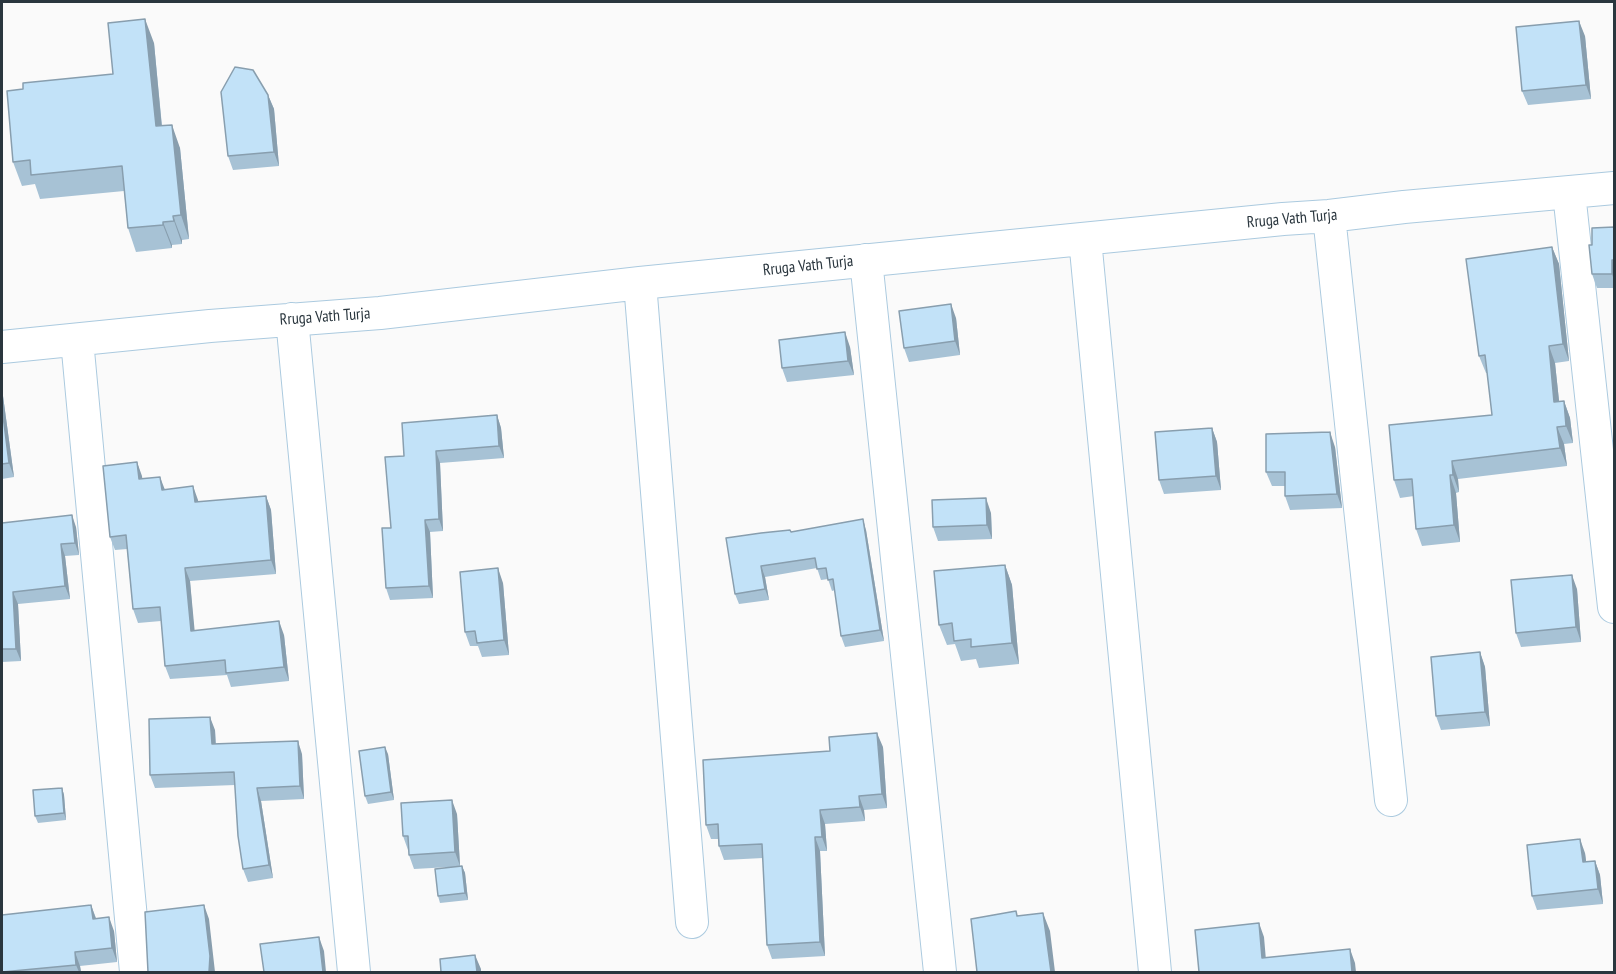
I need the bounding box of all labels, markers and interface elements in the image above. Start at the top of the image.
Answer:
street label: Rruga Vath Turja [1246,205,1338,233]
street label: Rruga Vath Turja [762,252,854,280]
street label: Rruga Vath Turja [279,304,371,330]

